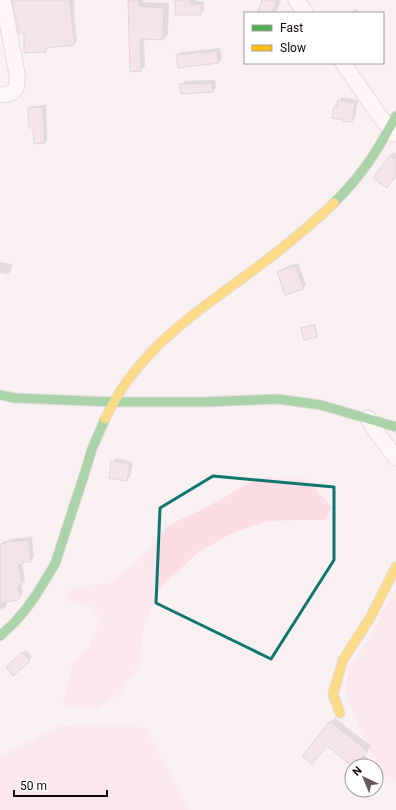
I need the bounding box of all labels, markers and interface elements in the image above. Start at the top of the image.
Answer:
legend [244,12,384,64]
text: Fast [280,21,303,35]
text: Slow [280,41,306,55]
north arrow [344,758,384,798]
text: N [350,764,365,779]
scale bar [14,772,107,798]
text: 50 m [20,779,47,793]

